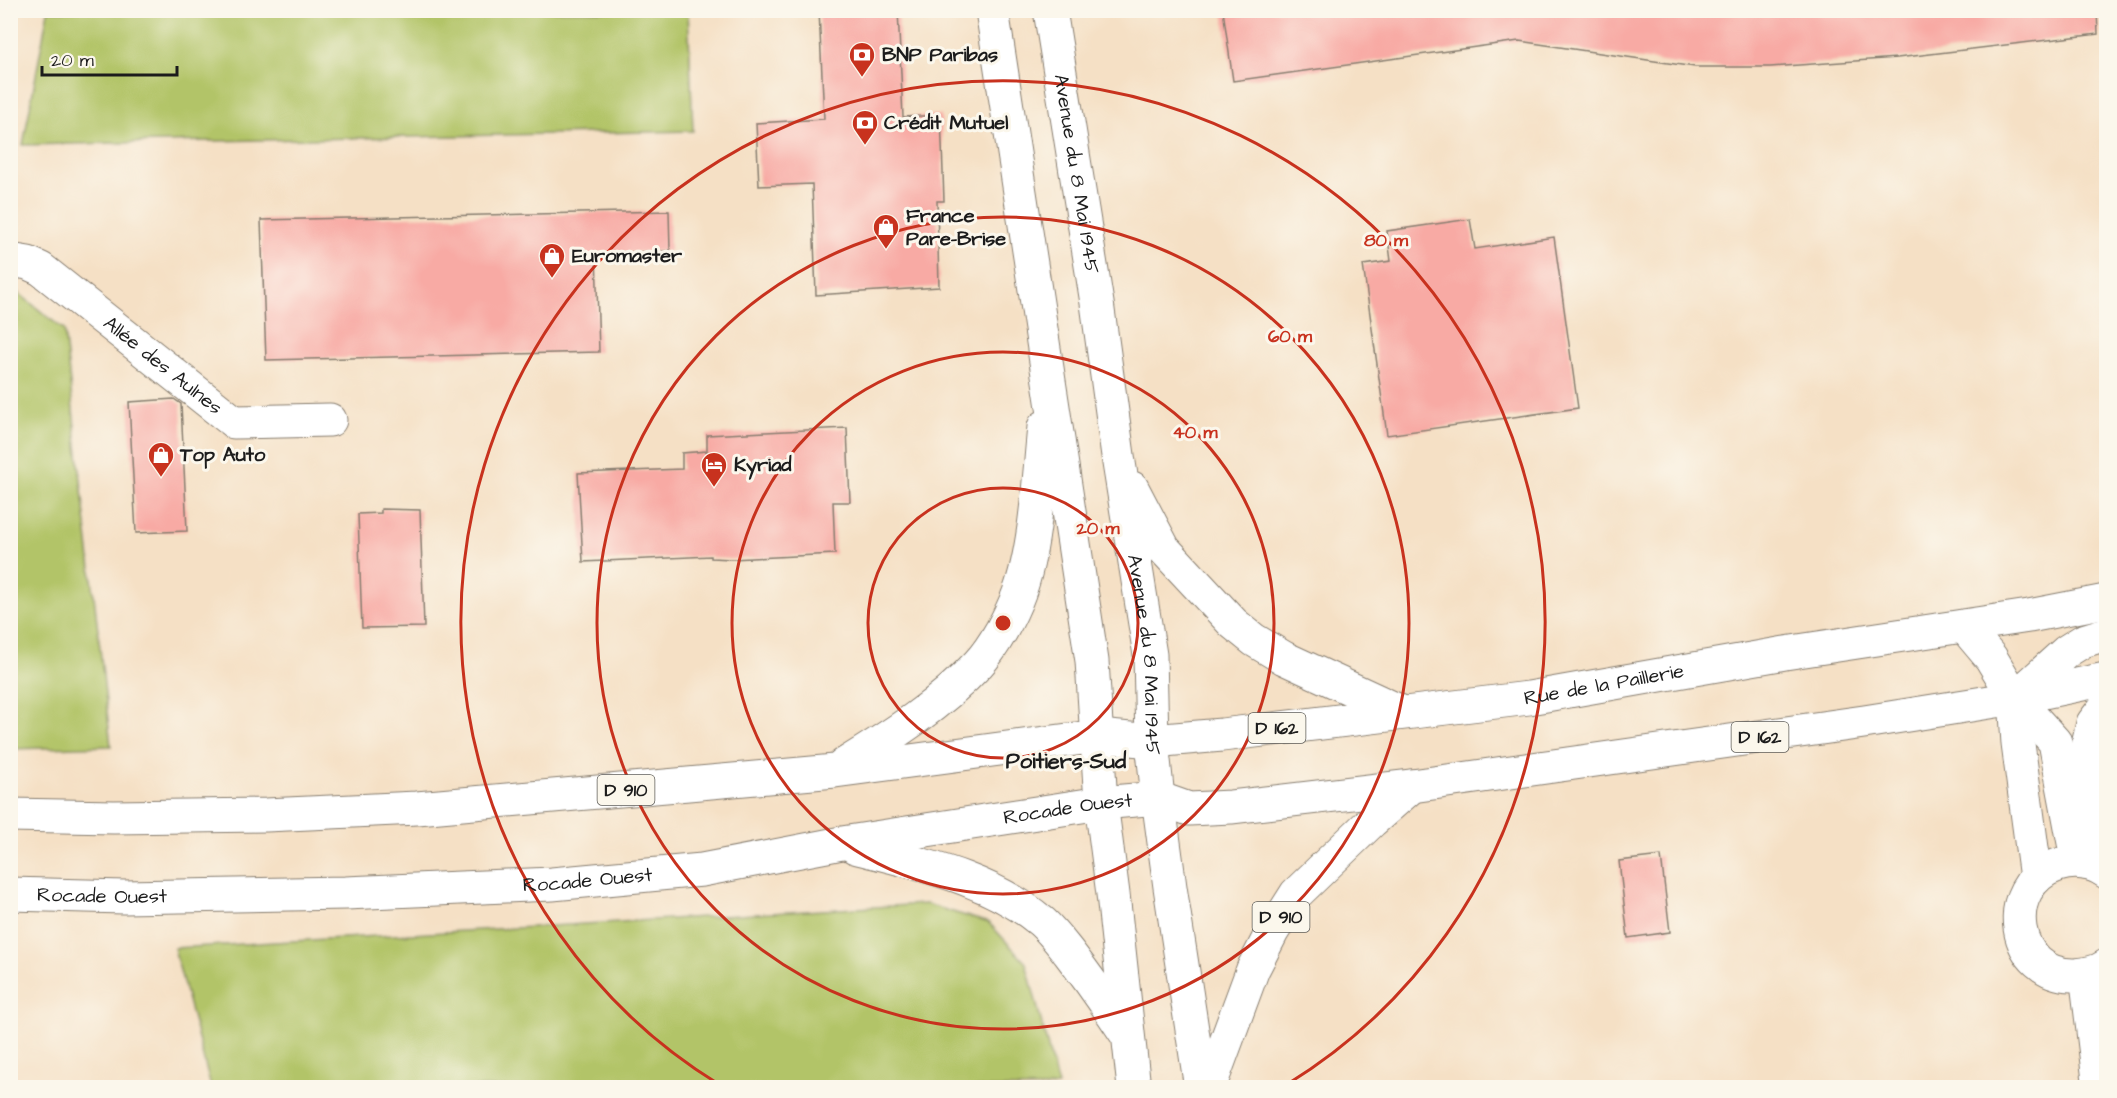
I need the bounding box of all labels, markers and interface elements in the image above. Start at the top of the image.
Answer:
scale bar [42,39,177,77]
bank icon: BNP Paribas [847,40,877,78]
place label: BNP Paribas [882,41,998,69]
text: 20 m [51,48,94,73]
street label: Avenue du 8 Mai 1945 [1046,72,1106,276]
bank icon: Crédit Mutuel [850,108,880,146]
place label: Crédit Mutuel [884,109,1008,137]
place label: France Pare-Brise [906,202,1006,253]
shop icon: France Pare-Brise [871,212,901,250]
text: 80 m [1364,228,1409,253]
shop icon: Euromaster [537,241,567,279]
place label: Euromaster [572,242,683,270]
street label: Allée des Aulnes [97,310,228,422]
text: 60 m [1268,324,1313,349]
text: 40 m [1173,420,1218,445]
shop icon: Top Auto [146,440,176,478]
place label: Top Auto [179,441,266,469]
hotel icon: Kyriad [699,450,729,488]
place label: Kyriad [734,451,792,480]
text: 20 m [1076,516,1120,541]
street label: Avenue du 8 Mai 1945 [1120,552,1167,757]
centre of rings [993,613,1013,633]
street label: Rue de la Paillerie [1522,657,1686,713]
road number: D 162 [1248,713,1306,743]
road number: D 162 [1732,722,1788,752]
district label: Poitiers-Sud [1006,746,1127,777]
road number: D 910 [598,775,654,805]
street label: Rocade Ouest [1001,786,1134,832]
street label: Rocade Ouest [522,861,654,899]
street label: Rocade Ouest [37,881,167,911]
road number: D 910 [1252,902,1310,932]

